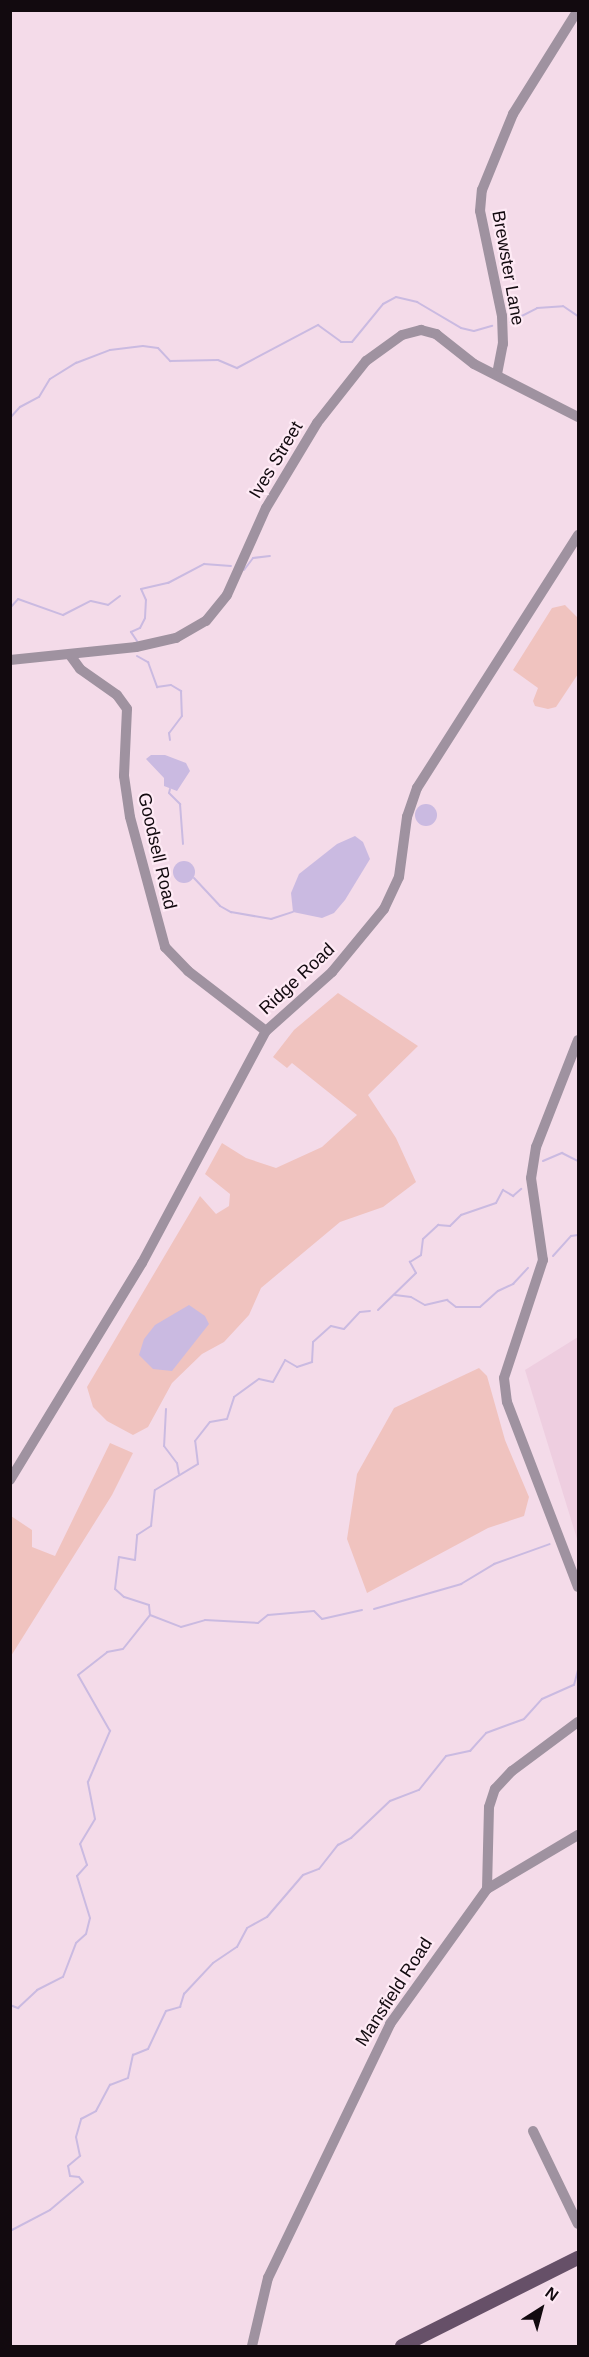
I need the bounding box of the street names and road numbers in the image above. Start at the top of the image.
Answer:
street label: Brewster Lane [487,209,529,327]
street label: Ives Street [245,418,307,502]
street label: Goodsell Road [133,791,181,911]
street label: Ridge Road [255,939,339,1019]
street label: Mansfield Road [351,1934,437,2050]

